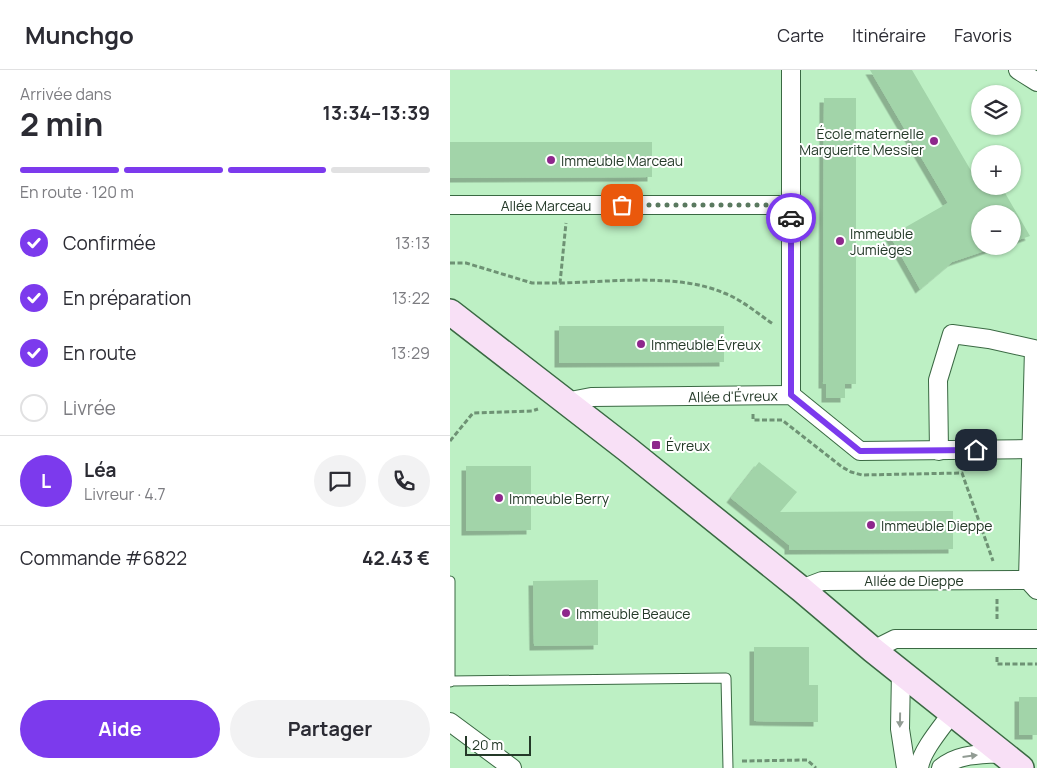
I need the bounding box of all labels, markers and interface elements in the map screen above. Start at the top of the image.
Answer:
text: Munchgo [25,18,134,51]
text: Carte [777,23,824,47]
text: Itinéraire [852,23,926,47]
text: Favoris [954,23,1012,47]
text: Arrivée dans [20,83,112,105]
map controls [971,85,1021,255]
button: layers [971,85,1021,135]
text: 13:34–13:39 [323,100,430,126]
text: 2 min [20,102,103,146]
place label: École maternelle Marguerite Messier [799,124,924,159]
marker: École maternelle Marguerite Messier [928,135,940,147]
button: + [971,145,1021,195]
place label: Immeuble Marceau [561,151,683,170]
marker: Immeuble Marceau [545,154,557,166]
text: En route · 120 m [20,181,134,203]
pin [601,184,643,226]
icon: bag [608,191,636,219]
courier [766,193,816,243]
street label: Allée Marceau [501,196,591,215]
icon: car [777,204,805,232]
button: − [971,205,1021,255]
place label: Immeuble Jumièges [850,224,913,259]
icon: check [20,229,48,257]
text: Confirmée [63,230,156,256]
text: 13:13 [395,232,430,254]
marker: Immeuble Jumièges [834,235,846,247]
icon: check [20,284,48,312]
text: En préparation [63,285,191,311]
text: 13:22 [392,287,430,309]
place label: Immeuble Évreux [651,335,762,354]
marker: Immeuble Évreux [635,338,647,350]
icon: check [20,339,48,367]
text: En route [63,340,136,366]
text: 13:29 [391,342,430,364]
street label: Allée d'Évreux [688,386,779,406]
text: Livrée [63,395,116,421]
pin [955,429,997,471]
place label: Évreux [666,436,710,455]
icon: home [962,436,990,464]
marker: Évreux [650,439,662,451]
button: chat [314,455,366,507]
button: phone [378,455,430,507]
text: Léa [84,457,116,483]
text: L [41,468,51,494]
text: Livreur · 4.7 [84,483,166,505]
place label: Immeuble Berry [509,489,610,508]
marker: Immeuble Berry [493,492,505,504]
place label: Immeuble Dieppe [881,516,992,535]
marker: Immeuble Dieppe [865,519,877,531]
text: Commande #6822 [20,545,187,571]
text: 42.43 € [362,545,430,571]
street label: Allée de Dieppe [864,571,964,590]
place label: Immeuble Beauce [576,604,690,623]
marker: Immeuble Beauce [560,607,572,619]
button: Aide [20,700,220,758]
button: Partager [230,700,430,758]
one-way arrow [896,712,904,728]
scale bar [465,733,531,756]
text: 20 m [472,735,503,754]
one-way arrow [962,752,978,760]

